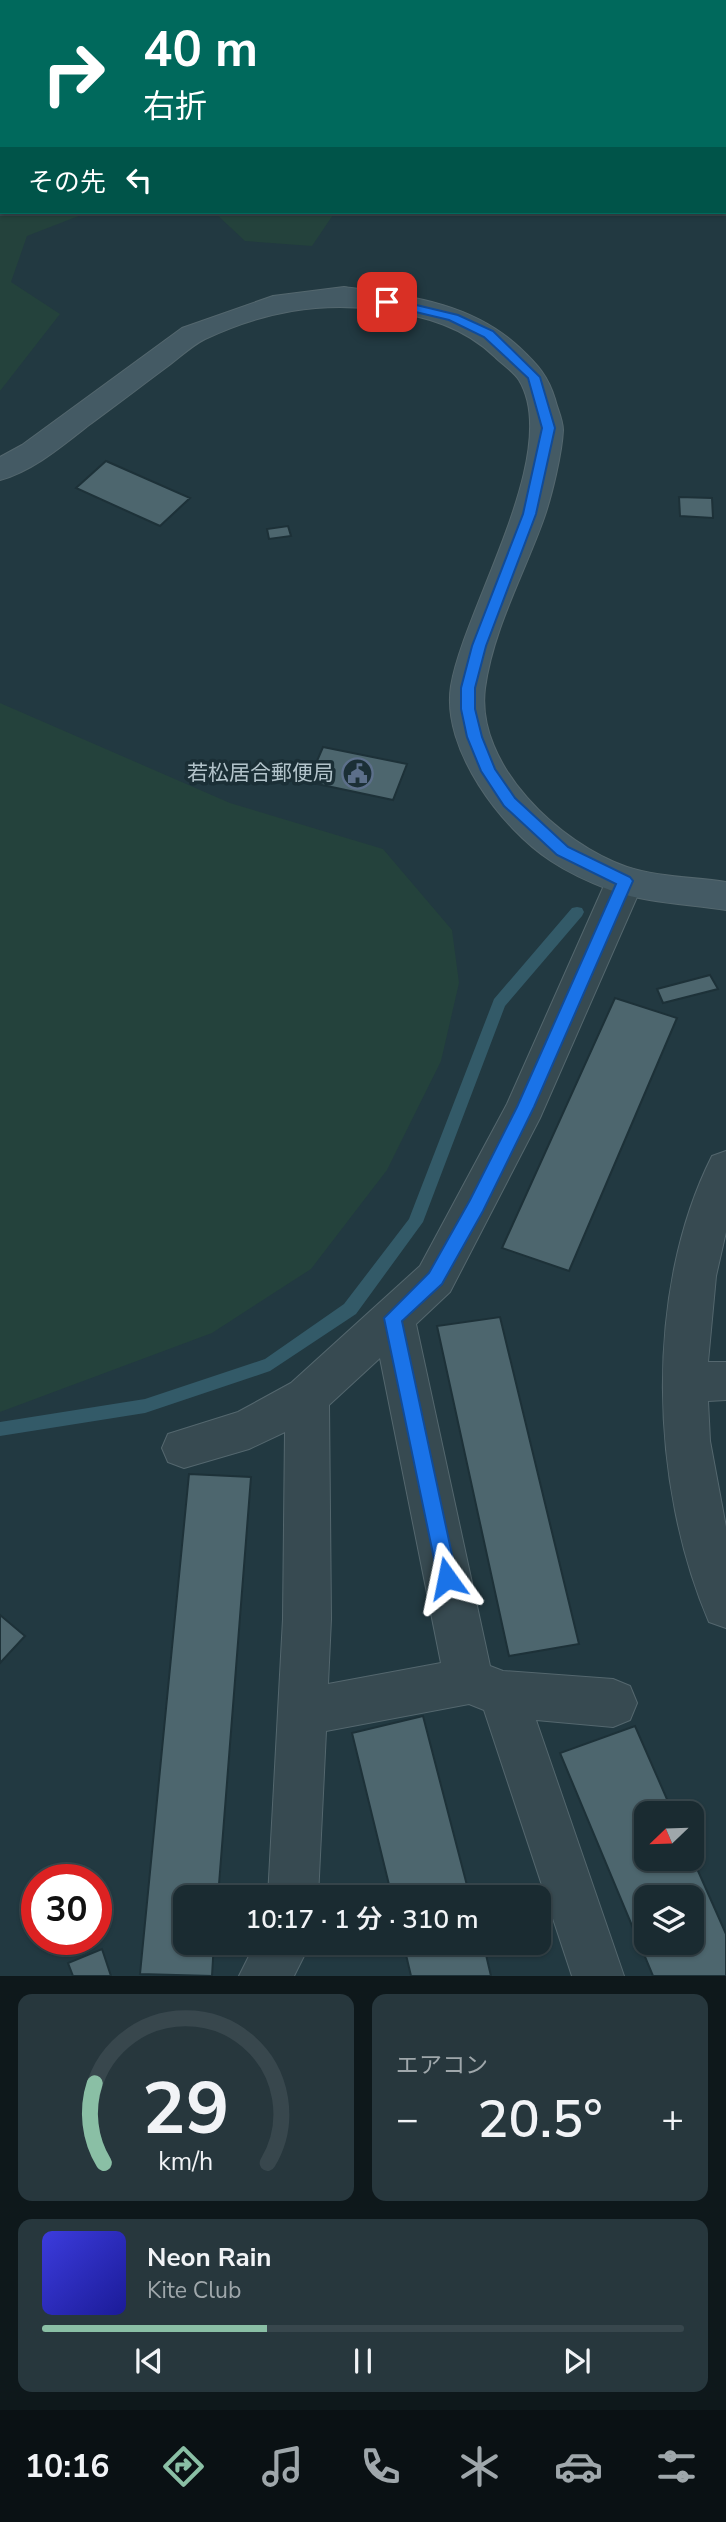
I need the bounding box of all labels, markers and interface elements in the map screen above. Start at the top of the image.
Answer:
text: 40 m [143,16,258,83]
icon: right [28,28,119,119]
text: 右折 [143,85,207,128]
icon: left [120,161,158,199]
text: その先 [28,165,106,200]
pin [357,272,417,332]
icon: arrive [368,283,406,321]
public building icon: 若松居合郵便局 [340,756,374,790]
place label: 若松居合郵便局 [187,759,334,787]
position arrow [410,1541,484,1615]
north arrow [634,1801,704,1871]
map controls [634,1801,704,1955]
speed limit sign: 30 [21,1864,112,1955]
button: layers [634,1885,704,1955]
text: 10:17 · 1 分 · 310 m [246,1902,478,1937]
text: エアコン [396,2050,488,2081]
text: 29 [142,2060,230,2160]
text: 20.5° [477,2084,603,2155]
text: − [396,2094,419,2145]
text: + [661,2094,684,2145]
text: km/h [158,2145,214,2179]
text: Neon Rain [147,2240,272,2275]
text: Kite Club [147,2275,241,2306]
icon: previous [130,2342,168,2380]
icon: pause [344,2342,382,2380]
icon: next [558,2342,596,2380]
icon: directions [159,2442,208,2491]
icon: music [258,2442,307,2491]
icon: phone [356,2442,405,2491]
icon: climate [455,2442,504,2491]
icon: car [554,2442,603,2491]
icon: filters [652,2442,701,2491]
text: 10:16 [25,2445,110,2488]

